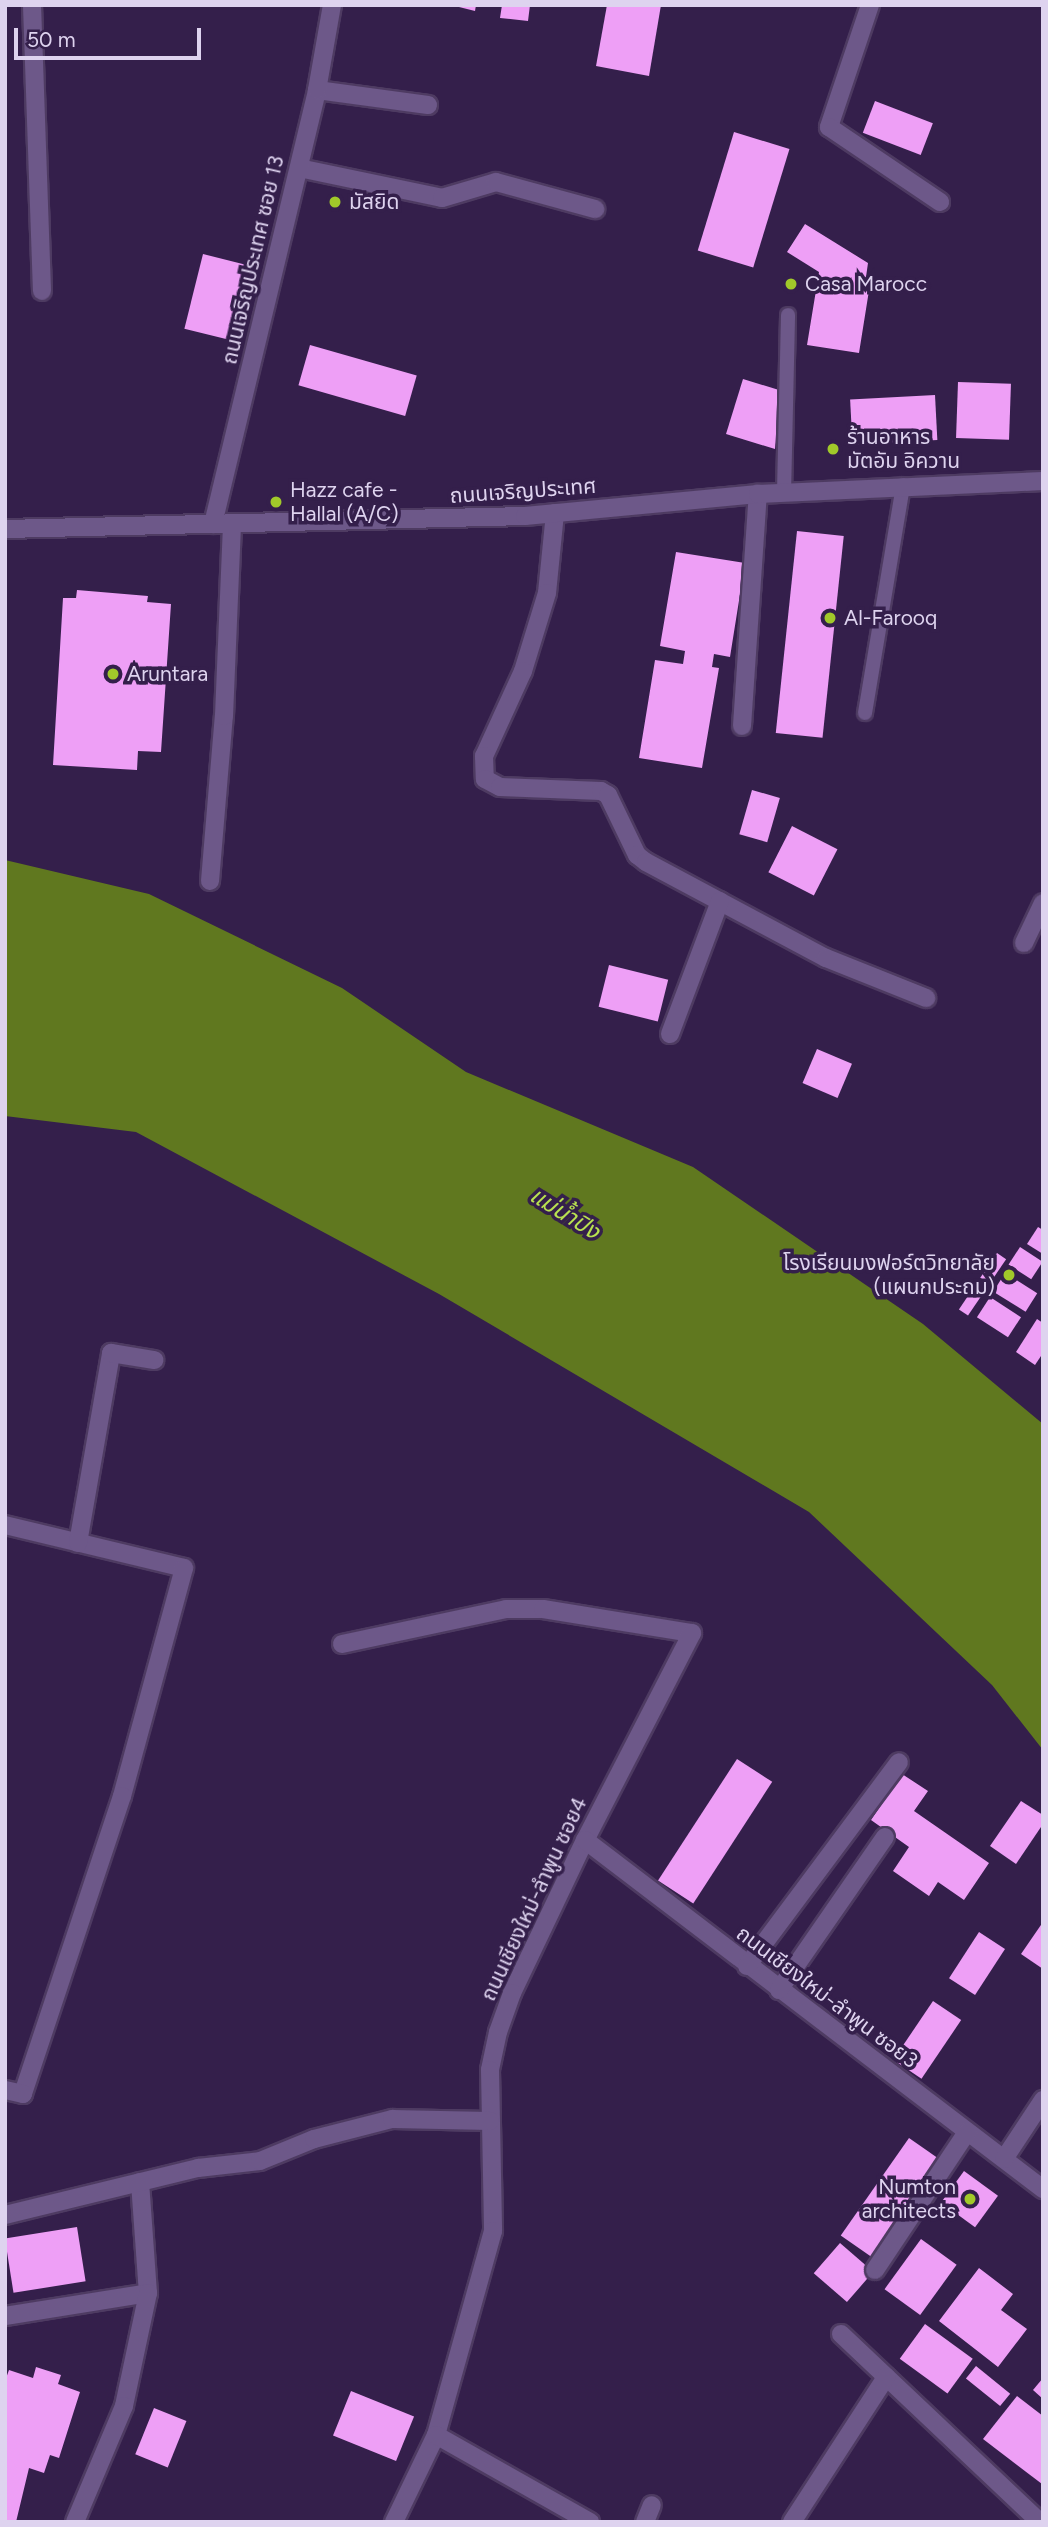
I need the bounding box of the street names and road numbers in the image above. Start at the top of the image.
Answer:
street label: ถนนเจริญประเทศ ซอย 13 [217,153,289,367]
street label: ถนนเจริญประเทศ [449,473,597,509]
street label: ถนนเชียงใหม่-ลำพูน ซอย4 [476,1793,592,2005]
street label: ถนนเชียงใหม่-ลำพูน ซอย3 [731,1921,923,2073]

